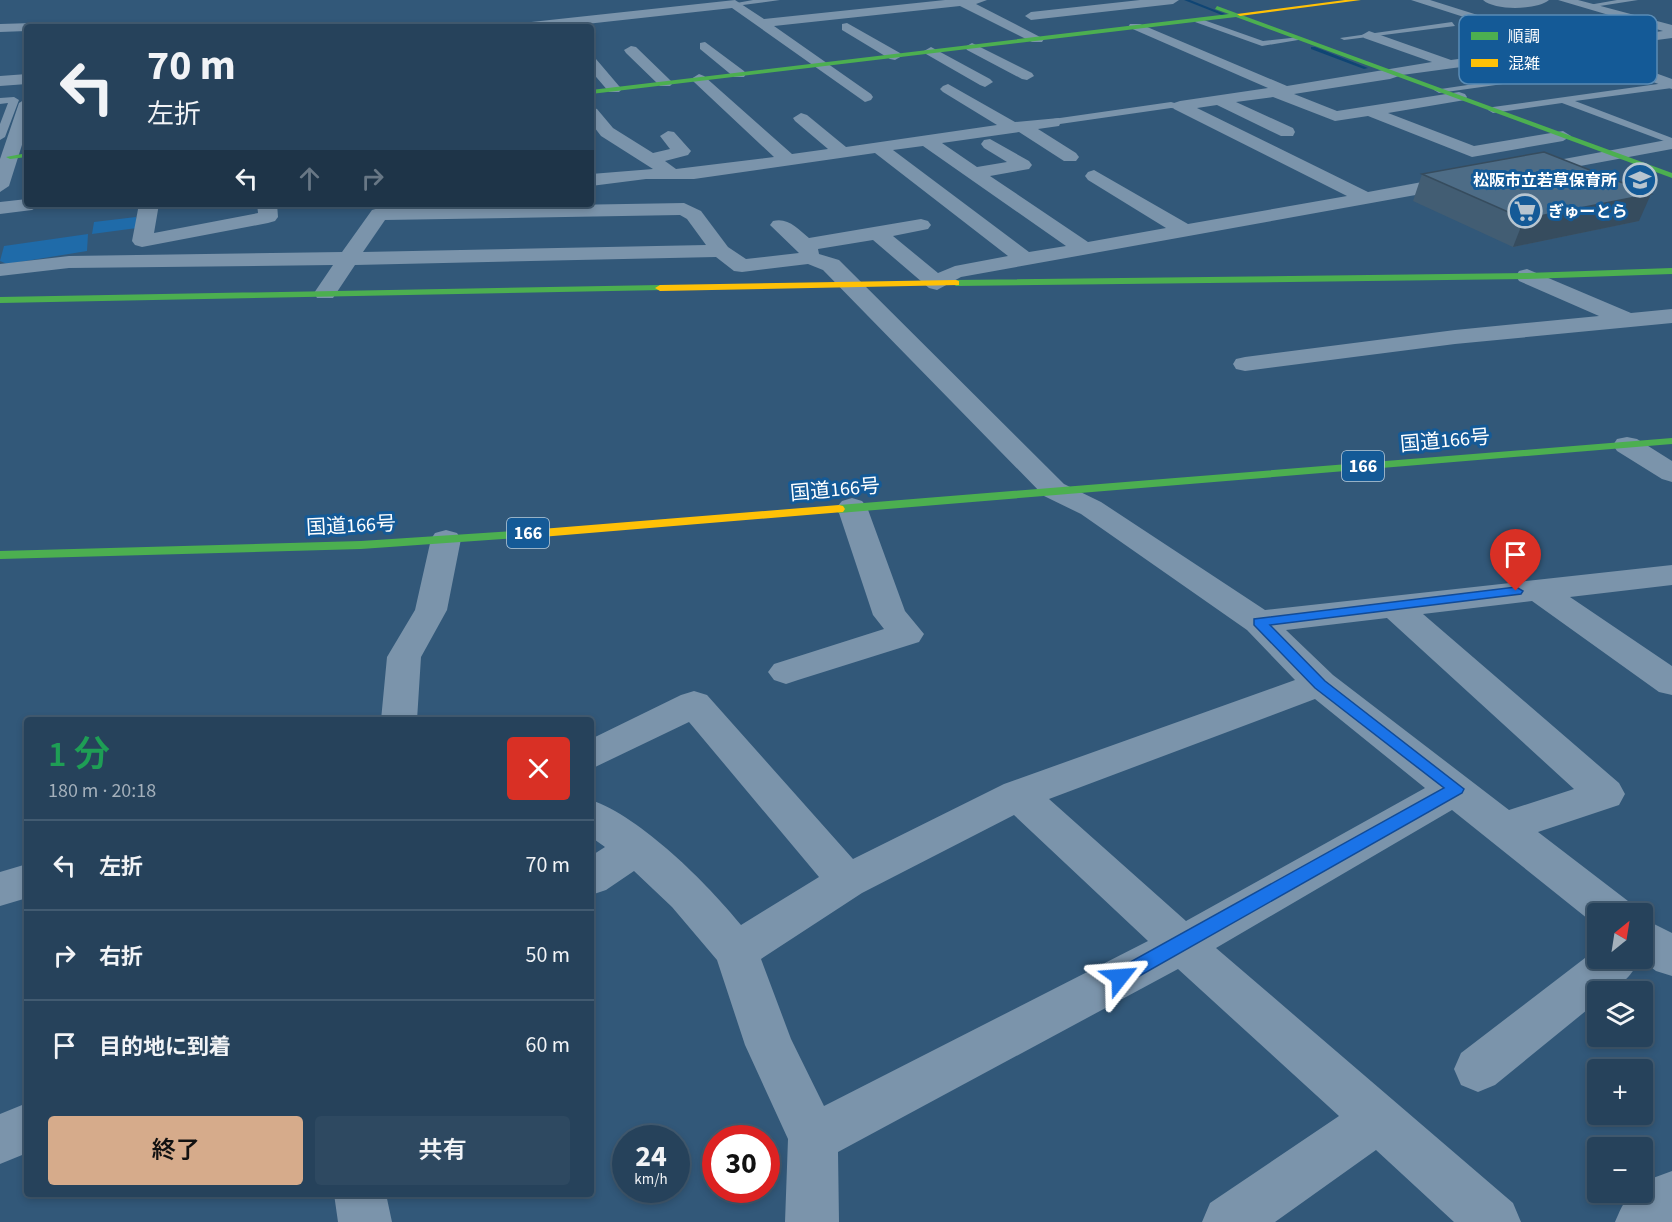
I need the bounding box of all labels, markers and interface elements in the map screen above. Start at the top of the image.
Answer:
legend [1459,15,1657,84]
text: 順調 [1508,26,1540,48]
text: 70 m [147,36,236,96]
icon: left [48,48,126,126]
text: 混雑 [1508,53,1540,75]
text: 左折 [147,95,201,134]
icon: left [230,162,263,195]
icon: ahead [293,162,326,195]
icon: right [356,162,389,195]
school or university icon: 松阪市立若草保育所 [1622,162,1658,198]
place label: 松阪市立若草保育所 [1473,170,1617,192]
supermarket icon: ぎゅーとら [1507,193,1543,229]
place label: ぎゅーとら [1548,201,1628,223]
street label: 国道166号 [1399,423,1491,459]
road number: 166 [1342,451,1384,481]
street label: 国道166号 [789,472,881,508]
street label: 国道166号 [305,510,397,542]
road number: 166 [507,518,549,548]
pin [1490,529,1541,591]
icon: arrive [1499,538,1532,571]
text: 1 分 [48,729,110,780]
button: close [507,737,570,800]
text: 180 m · 20:18 [48,777,156,805]
icon: left [48,849,81,882]
text: 70 m [525,849,570,881]
text: 左折 [99,851,143,883]
north arrow [1587,903,1653,969]
map controls [1587,903,1653,1203]
icon: right [48,939,81,972]
text: 50 m [525,939,570,971]
text: 右折 [99,941,143,973]
position arrow [1088,945,1152,1009]
button: layers [1587,981,1653,1047]
icon: arrive [48,1029,81,1062]
text: 60 m [525,1029,570,1061]
text: 目的地に到着 [99,1031,231,1063]
button: + [1587,1059,1653,1125]
button: 終了 [48,1116,303,1185]
button: 共有 [315,1116,570,1185]
speed limit sign: 30 [702,1125,780,1203]
text: 24 [635,1135,667,1178]
button: − [1587,1137,1653,1203]
text: km/h [634,1169,668,1190]

